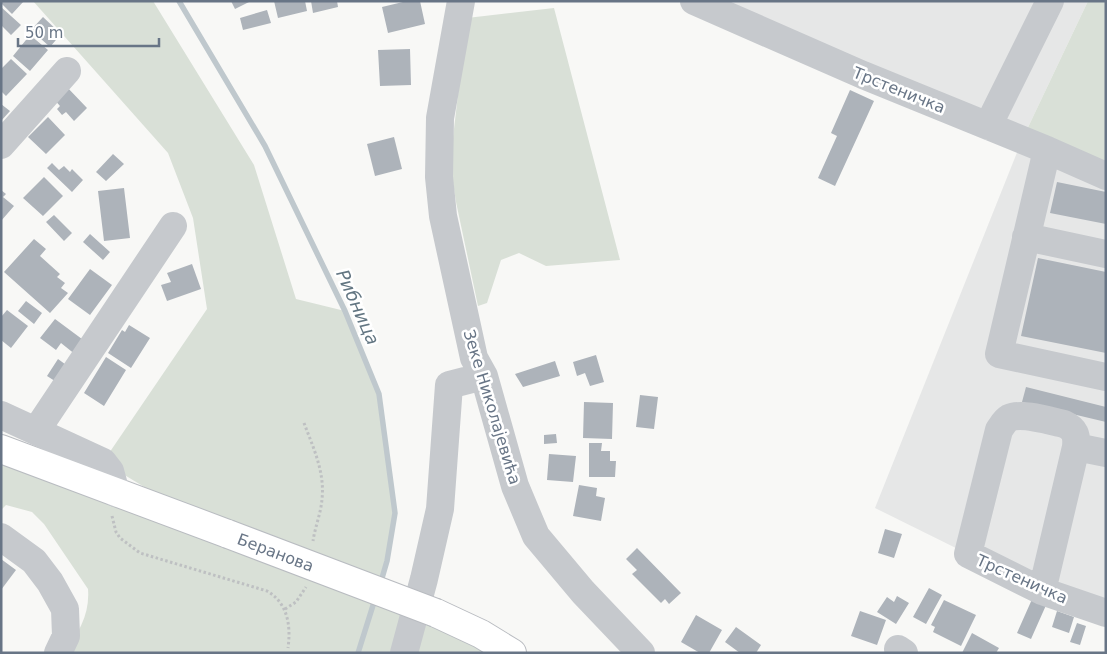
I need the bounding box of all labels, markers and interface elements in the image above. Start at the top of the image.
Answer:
scale bar [18,15,159,47]
text: 50 m [25,24,63,42]
street label: Трстеничка [849,63,948,117]
water label: Рибница [332,266,384,348]
street label: Зеке Николајевића [459,327,525,487]
street label: Беранова [235,529,317,575]
street label: Трстеничка [973,550,1070,608]

